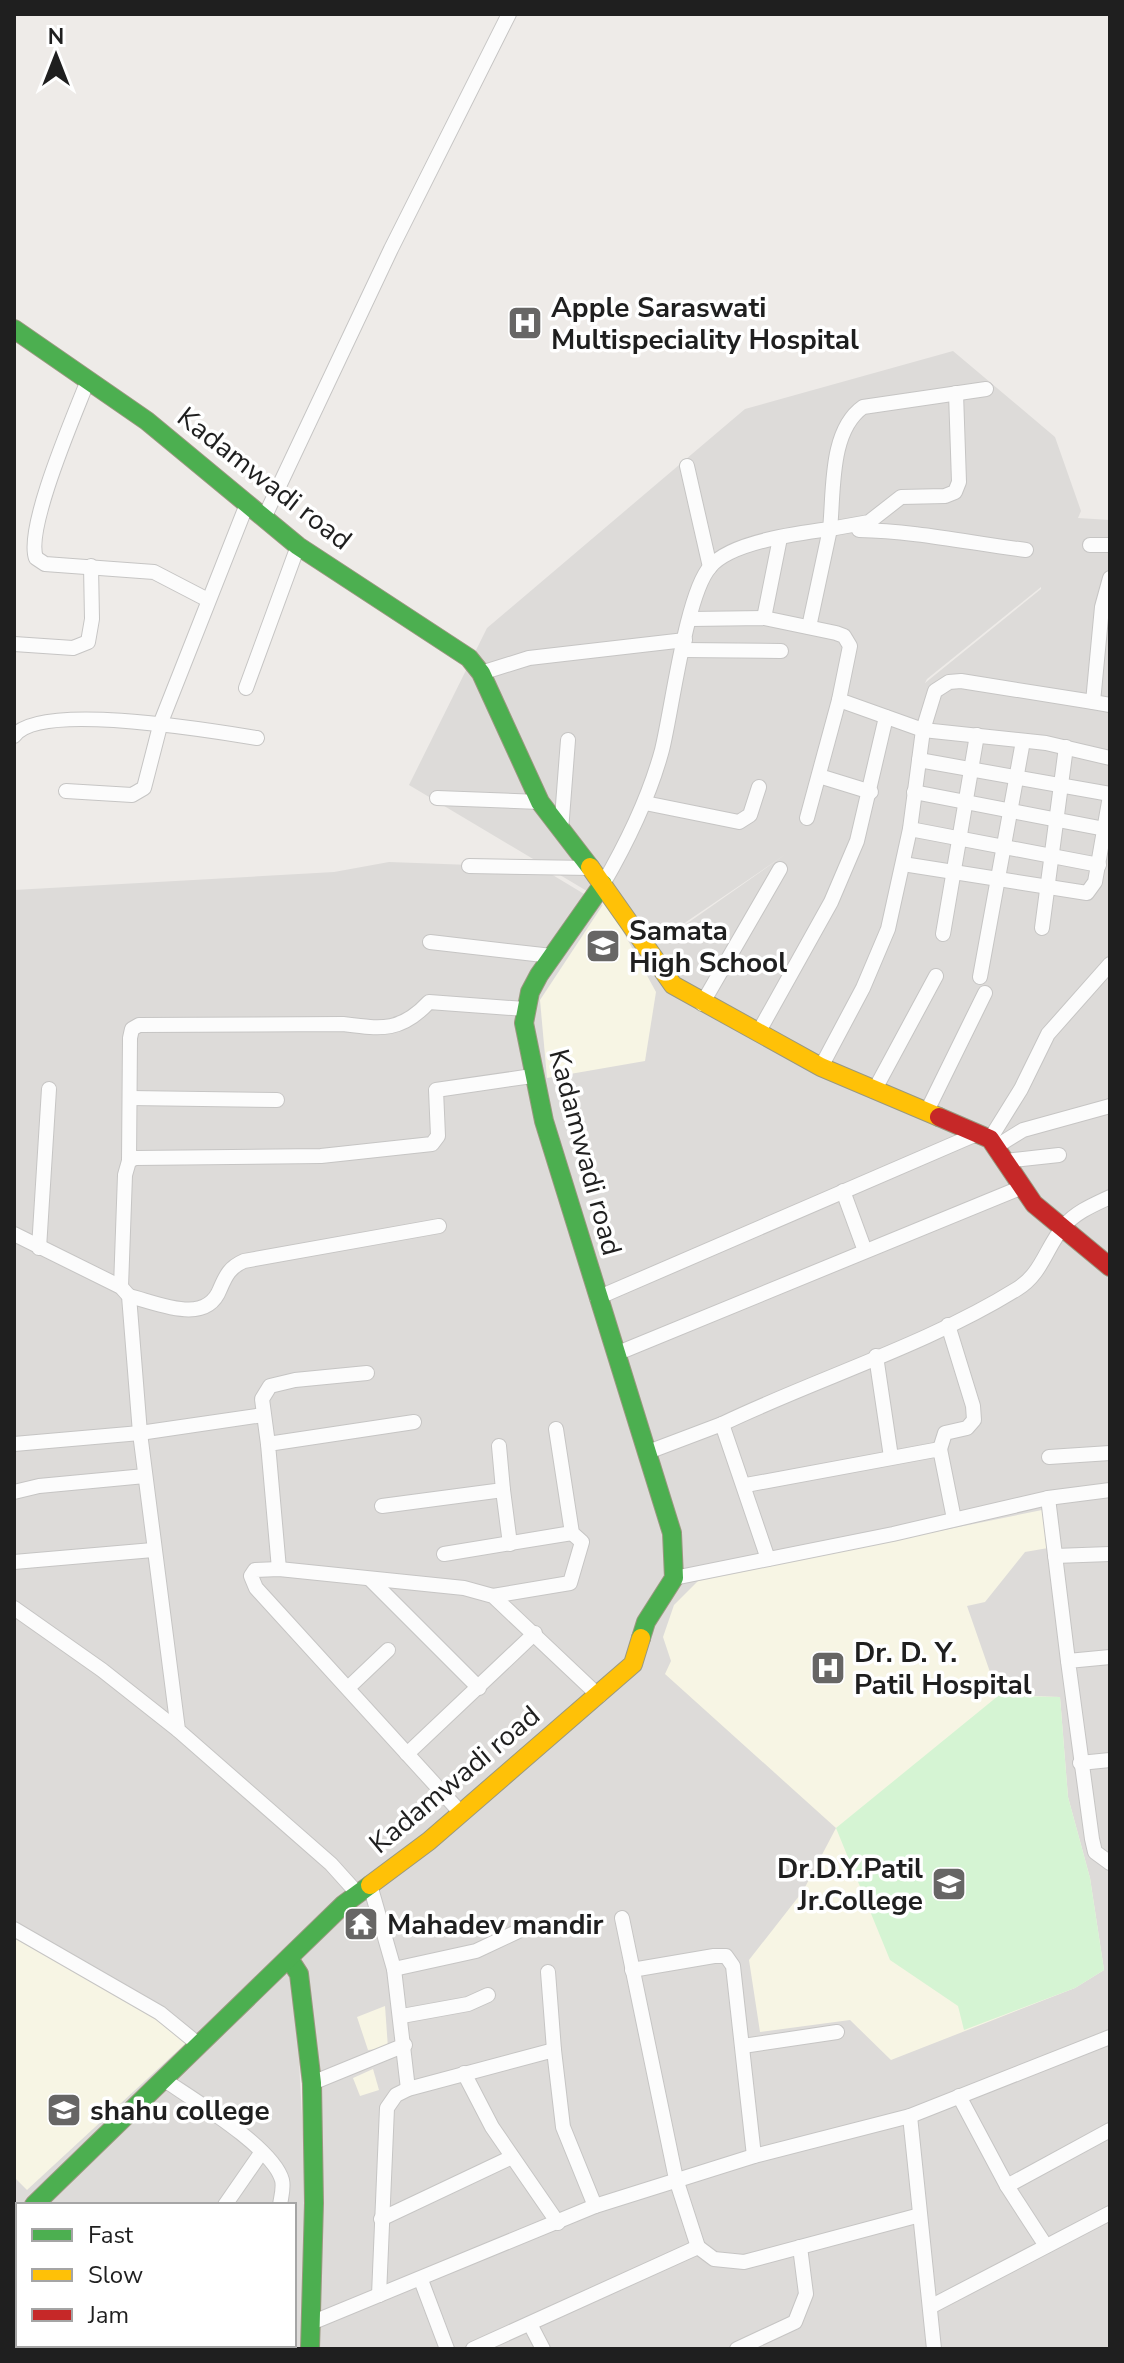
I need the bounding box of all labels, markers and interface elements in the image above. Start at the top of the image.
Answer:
north arrow [16,16,96,96]
text: N [48,22,64,52]
place label: Apple Saraswati Multispeciality Hospital [551,289,859,359]
hospital icon: Apple Saraswati Multispeciality Hospital [506,304,544,342]
street label: Kadamwadi road [169,399,360,559]
place label: Samata High School [629,912,787,982]
school or university icon: Samata High School [584,927,622,965]
street label: Kadamwadi road [539,1045,631,1260]
place label: Dr. D. Y. Patil Hospital [854,1634,1032,1704]
hospital icon: Dr. D. Y. Patil Hospital [809,1649,847,1687]
street label: Kadamwadi road [361,1697,548,1862]
place label: Dr.D.Y.Patil Jr.College [777,1850,923,1920]
school or university icon: Dr.D.Y.Patil Jr.College [930,1865,968,1903]
temple icon: Mahadev mandir [342,1905,380,1943]
place label: Mahadev mandir [387,1906,604,1944]
school or university icon: shahu college [45,2091,83,2129]
place label: shahu college [90,2092,270,2130]
legend [16,2203,296,2347]
text: Fast [88,2219,134,2251]
text: Slow [88,2259,143,2291]
text: Jam [87,2299,129,2331]

